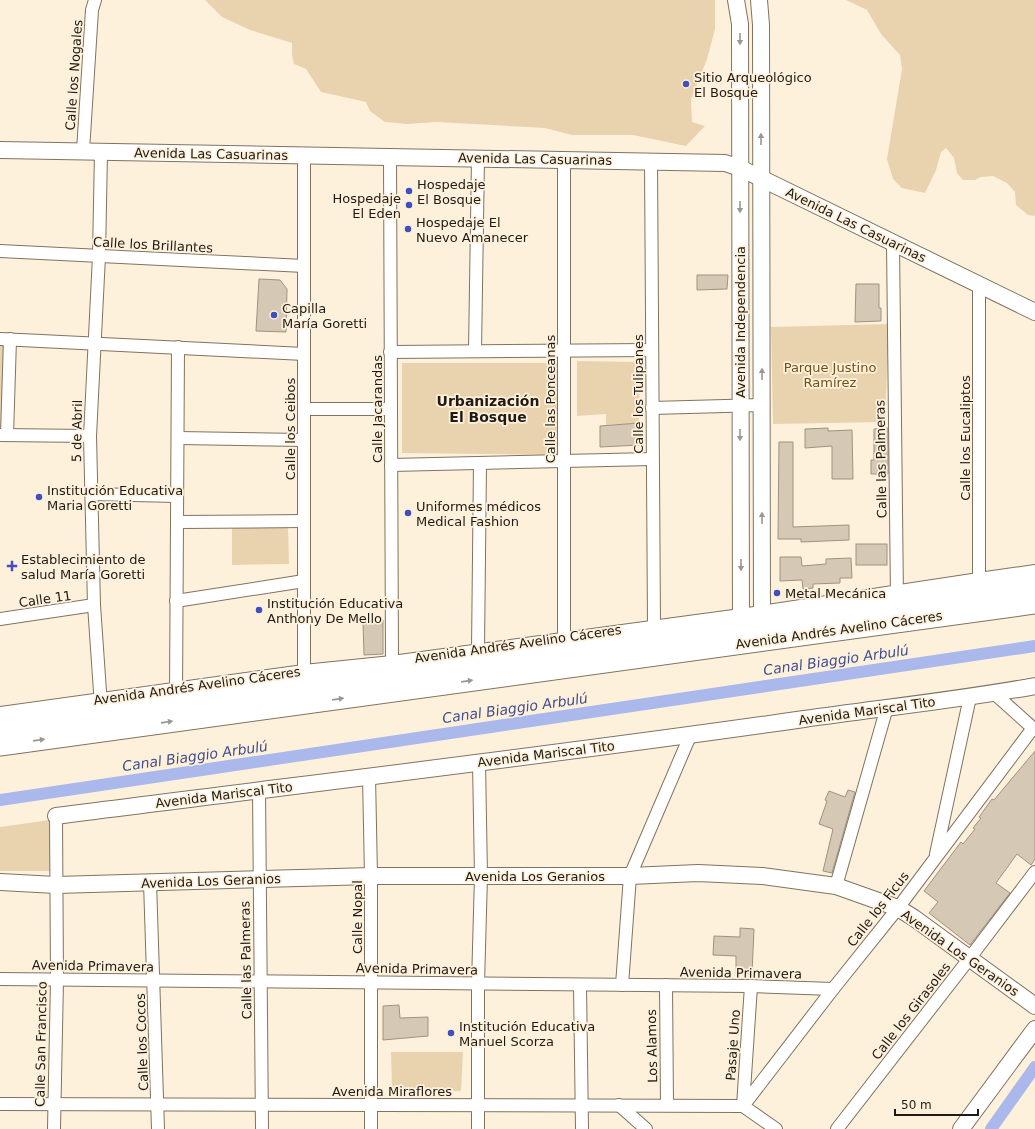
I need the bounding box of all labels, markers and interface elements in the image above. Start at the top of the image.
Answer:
street label: Calle los Nogales [63,19,85,131]
one-way arrow [737,33,743,46]
place label: Sitio Arqueológico El Bosque [694,70,812,100]
marker: Sitio Arqueológico El Bosque [681,79,691,89]
one-way arrow [758,132,764,145]
street label: Avenida Las Casuarinas [134,145,288,163]
street label: Avenida Las Casuarinas [458,150,612,168]
place label: Hospedaje El Bosque [417,177,486,207]
street label: Avenida Las Casuarinas [783,184,929,266]
marker: Hospedaje El Bosque [404,186,414,196]
place label: Hospedaje El Eden [332,191,401,221]
marker: Hospedaje El Eden [404,200,414,210]
one-way arrow [737,201,743,214]
place label: Hospedaje El Nuevo Amanecer [416,215,529,245]
marker: Hospedaje El Nuevo Amanecer [403,224,413,234]
street label: Calle los Brillantes [93,234,214,256]
street label: Avenida Independencia [733,246,748,398]
place label: Capilla María Goretti [282,301,367,331]
marker: Capilla María Goretti [269,310,279,320]
street label: Calle los Tulipanes [631,334,646,454]
street label: Calle las Ponceanas [543,335,558,463]
street label: Calle Jacarandas [370,355,385,463]
park label: Parque Justino Ramírez [784,360,876,390]
one-way arrow [759,367,765,380]
street label: Calle los Eucaliptos [958,375,973,501]
street label: Calle los Ceibos [283,378,298,480]
district label: Urbanización El Bosque [437,393,539,425]
street label: Calle las Palmeras [872,399,890,518]
street label: 5 de Abril [69,400,85,462]
one-way arrow [737,429,743,442]
place label: Institución Educativa Maria Goretti [47,483,183,513]
marker: Institución Educativa Maria Goretti [34,492,44,502]
place label: Uniformes médicos Medical Fashion [416,499,541,529]
marker: Uniformes médicos Medical Fashion [403,508,413,518]
one-way arrow [759,511,765,524]
place label: Establecimiento de salud María Goretti [21,552,146,582]
one-way arrow [738,559,744,572]
marker: Establecimiento de salud María Goretti [6,560,18,572]
place label: Metal Mecánica [785,586,886,601]
street label: Calle 11 [18,588,72,610]
marker: Metal Mecánica [772,588,782,598]
place label: Institución Educativa Anthony De Mello [267,596,403,626]
marker: Institución Educativa Anthony De Mello [254,605,264,615]
street label: Avenida Andrés Avelino Cáceres [735,608,944,652]
street label: Avenida Andrés Avelino Cáceres [414,622,623,666]
water label: Canal Biaggio Arbulú [762,642,910,678]
street label: Avenida Andrés Avelino Cáceres [93,664,302,708]
one-way arrow [461,678,473,685]
water label: Canal Biaggio Arbulú [441,690,589,726]
street label: Avenida Mariscal Tito [798,694,936,728]
one-way arrow [332,696,344,702]
one-way arrow [161,719,173,726]
one-way arrow [33,737,45,743]
water label: Canal Biaggio Arbulú [121,738,269,774]
street label: Avenida Mariscal Tito [477,738,615,770]
street label: Avenida Mariscal Tito [155,779,293,811]
street label: Calle los Ficus [844,868,912,950]
street label: Avenida Los Geranios [465,869,605,884]
street label: Avenida Los Geranios [141,871,281,891]
street label: Calle Nopal [350,880,365,954]
street label: Calle las Palmeras [237,900,255,1019]
street label: Avenida Los Geranios [898,907,1022,999]
street label: Avenida Primavera [32,957,154,975]
street label: Calle los Girasoles [868,959,954,1062]
street label: Avenida Primavera [356,960,478,978]
street label: Avenida Primavera [680,964,802,982]
street label: Calle San Francisco [32,981,50,1107]
street label: Calle los Cocos [133,993,151,1091]
street label: Los Alamos [644,1009,660,1083]
street label: Pasaje Uno [723,1009,743,1081]
place label: Institución Educativa Manuel Scorza [459,1019,595,1049]
marker: Institución Educativa Manuel Scorza [446,1028,456,1038]
street label: Avenida Miraflores [332,1084,452,1099]
scale bar [895,1091,978,1117]
text: 50 m [901,1098,932,1112]

